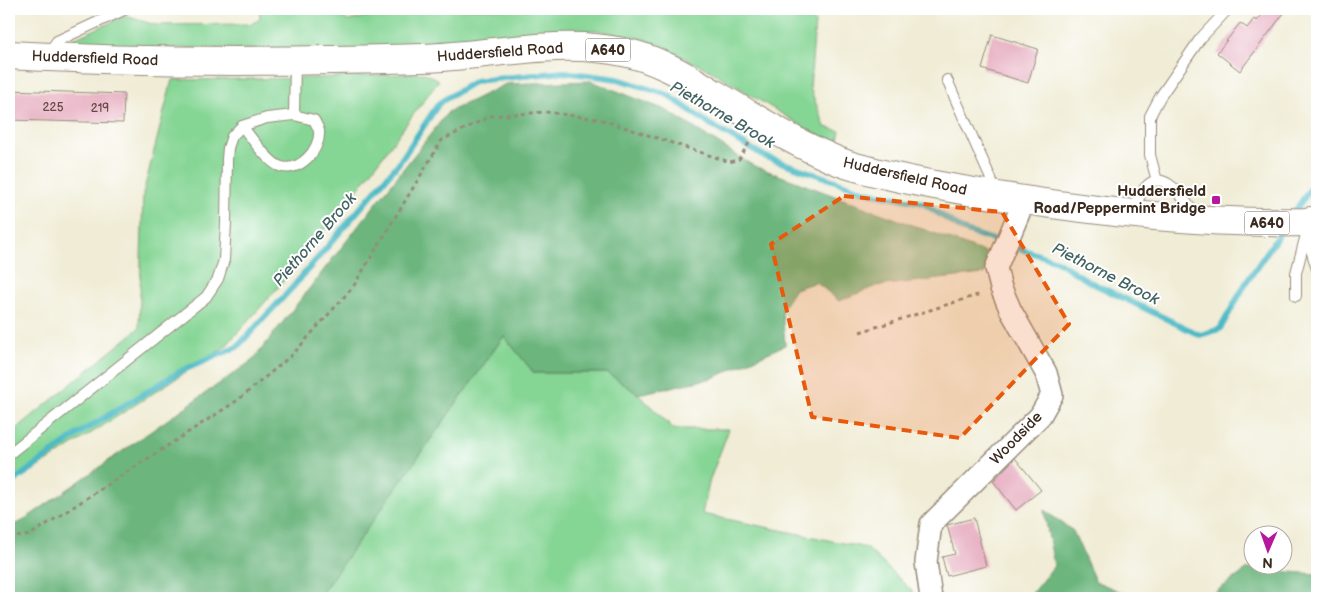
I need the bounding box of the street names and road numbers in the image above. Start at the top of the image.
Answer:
road number: A640 [586,38,630,62]
street label: Huddersfield Road [436,39,564,66]
street label: Huddersfield Road [31,47,159,70]
street label: Huddersfield Road [841,153,969,200]
road number: A640 [1244,212,1290,234]
street label: Woodside [986,408,1046,469]

